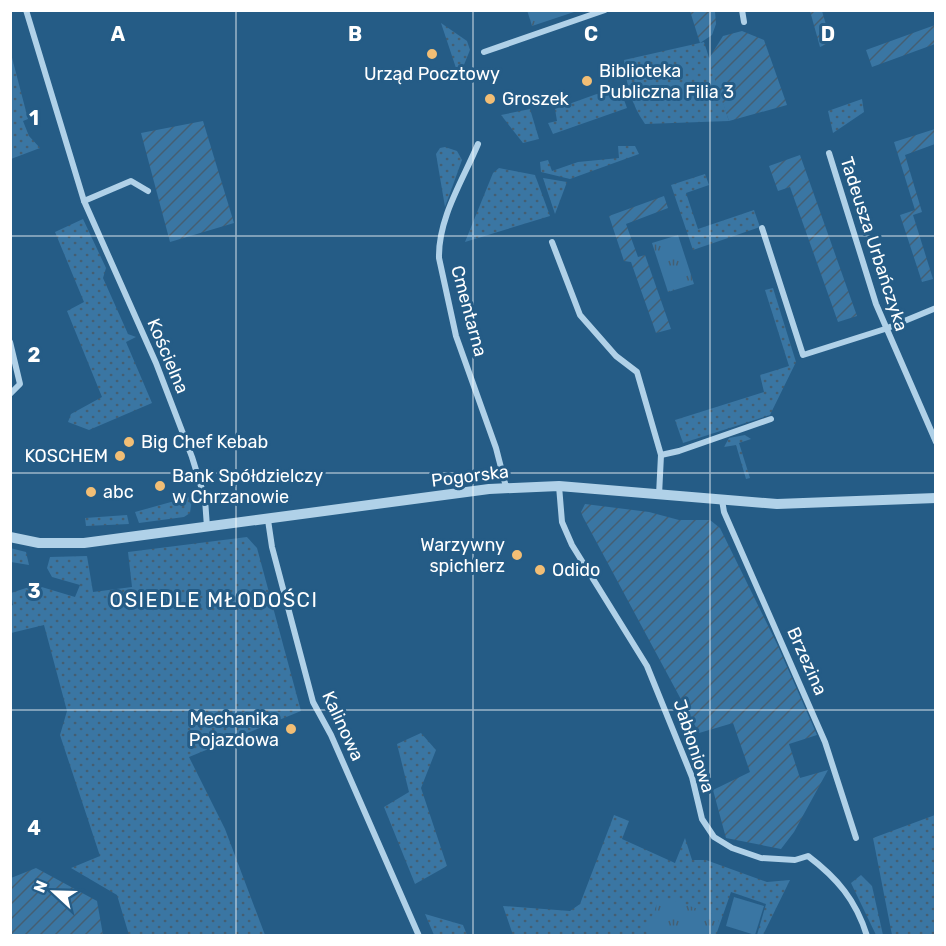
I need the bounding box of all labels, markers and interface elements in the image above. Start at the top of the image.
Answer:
text: A [111,22,126,46]
text: B [348,22,362,46]
text: C [584,22,598,46]
text: D [821,22,835,46]
marker: Urząd Pocztowy [425,47,439,61]
place label: Biblioteka Publiczna Filia 3 [599,60,734,103]
place label: Urząd Pocztowy [364,63,500,85]
marker: Biblioteka Publiczna Filia 3 [580,74,594,88]
place label: Groszek [502,88,570,110]
marker: Groszek [483,92,497,106]
text: 1 [29,106,39,130]
street label: Tadeusza Urbańczyka [835,154,913,334]
street label: Cmentarna [446,263,492,359]
street label: Kościelna [142,315,194,397]
text: 2 [28,343,41,367]
place label: Big Chef Kebab [141,431,268,453]
marker: Big Chef Kebab [122,435,136,449]
place label: KOSCHEM [24,445,108,467]
marker: KOSCHEM [113,449,127,463]
street label: Pogorska [430,460,510,492]
place label: Bank Spółdzielczy w Chrzanowie [172,465,323,508]
marker: Bank Spółdzielczy w Chrzanowie [153,479,167,493]
place label: abc [103,481,134,503]
marker: abc [84,485,98,499]
place label: Warzywny spichlerz [420,534,505,577]
marker: Warzywny spichlerz [510,548,524,562]
place label: Odido [552,559,600,581]
marker: Odido [533,563,547,577]
text: 3 [27,579,41,603]
district label: OSIEDLE MŁODOŚCI [110,588,318,612]
street label: Brzezina [782,623,832,699]
street label: Kalinowa [317,688,369,764]
street label: Jabłoniowa [669,697,719,795]
place label: Mechanika Pojazdowa [189,708,279,751]
marker: Mechanika Pojazdowa [284,722,298,736]
text: 4 [27,816,41,840]
north arrow [24,862,84,922]
text: N [30,878,52,895]

